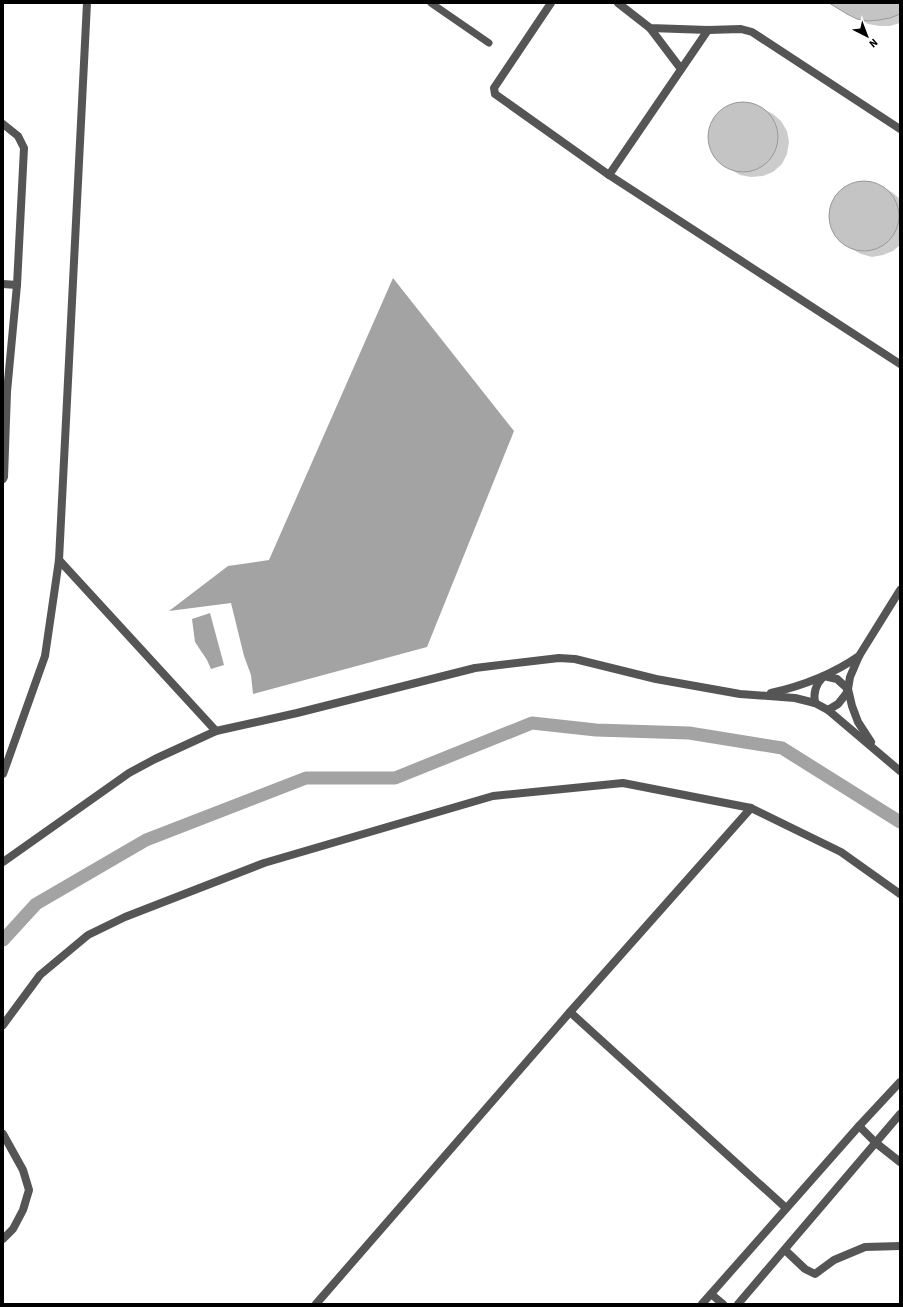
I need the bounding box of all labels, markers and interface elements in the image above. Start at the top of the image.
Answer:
north arrow [847,16,887,56]
text: N [866,35,881,51]

